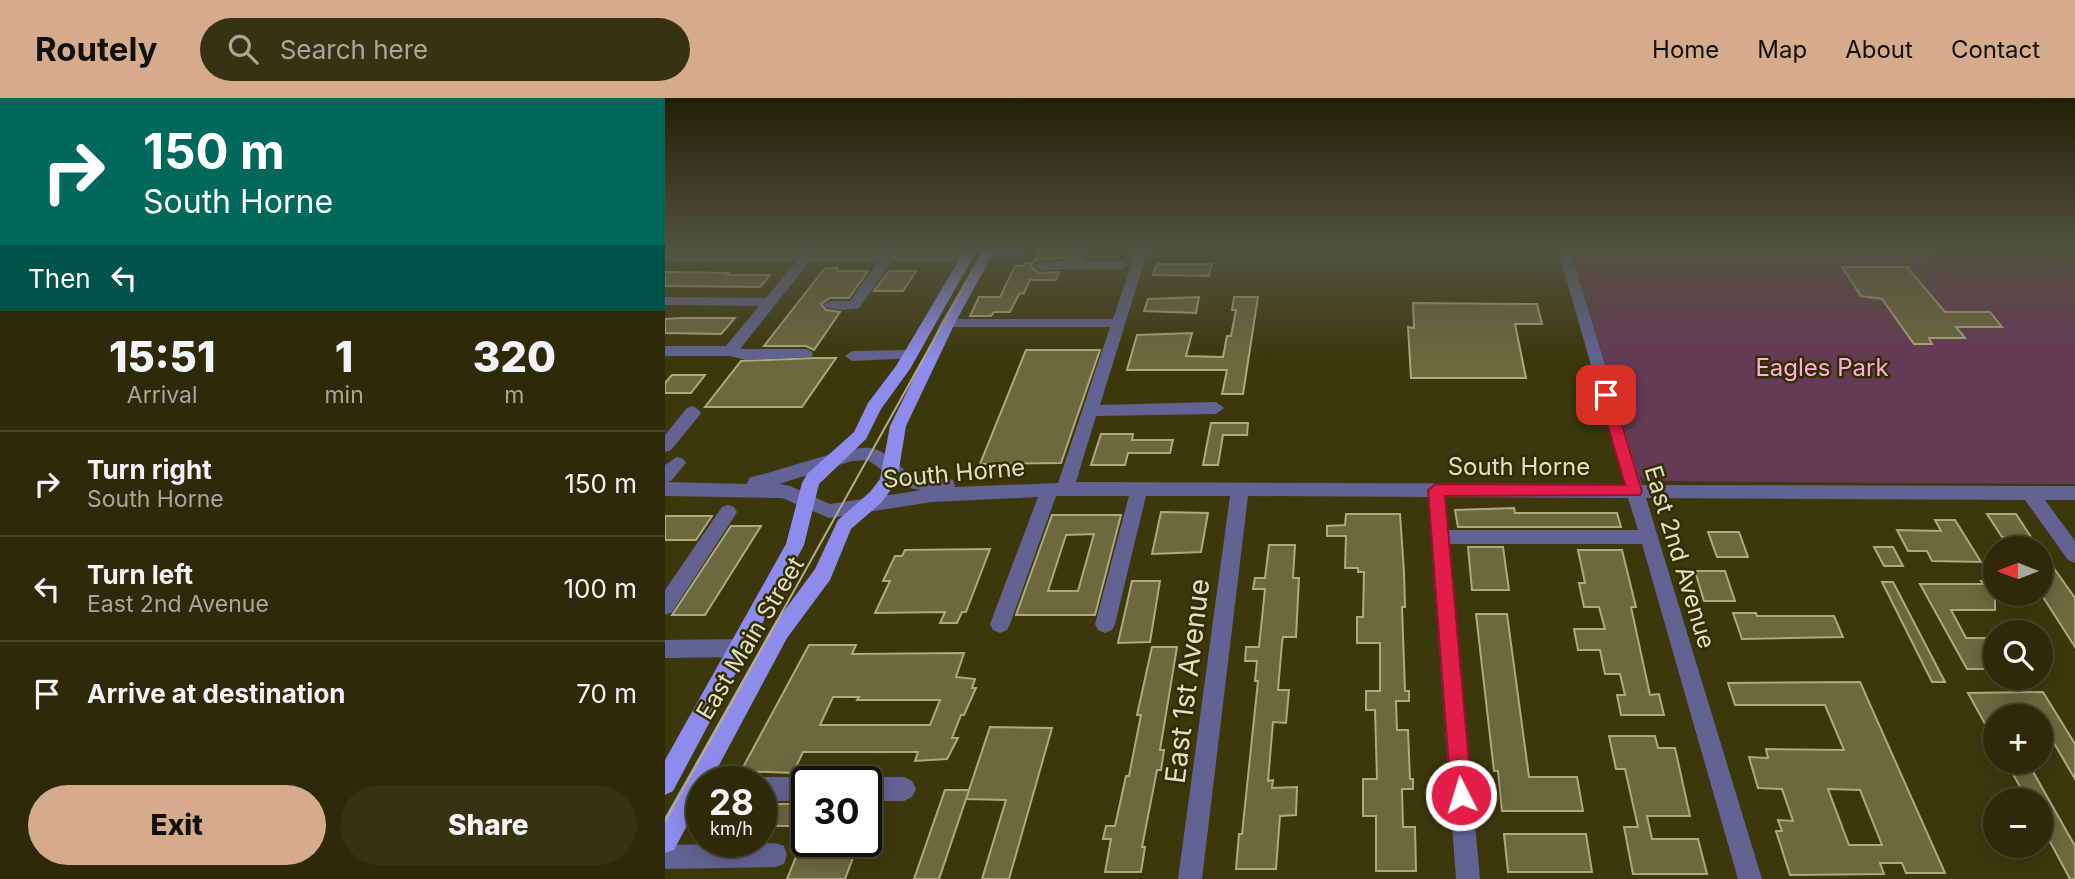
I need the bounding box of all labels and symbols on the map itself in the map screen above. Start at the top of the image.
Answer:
park label: Eagles Park [1755,353,1889,382]
pin [1576,365,1636,425]
street label: South Horne [882,452,1026,494]
street label: South Horne [1448,452,1590,481]
street label: East 2nd Avenue [1638,462,1722,652]
north arrow [1983,536,2053,606]
street label: East Main Street [690,551,810,725]
street label: East 1st Avenue [1158,577,1216,785]
position arrow [1424,758,1498,832]
speed limit sign: 30 [791,766,882,857]

